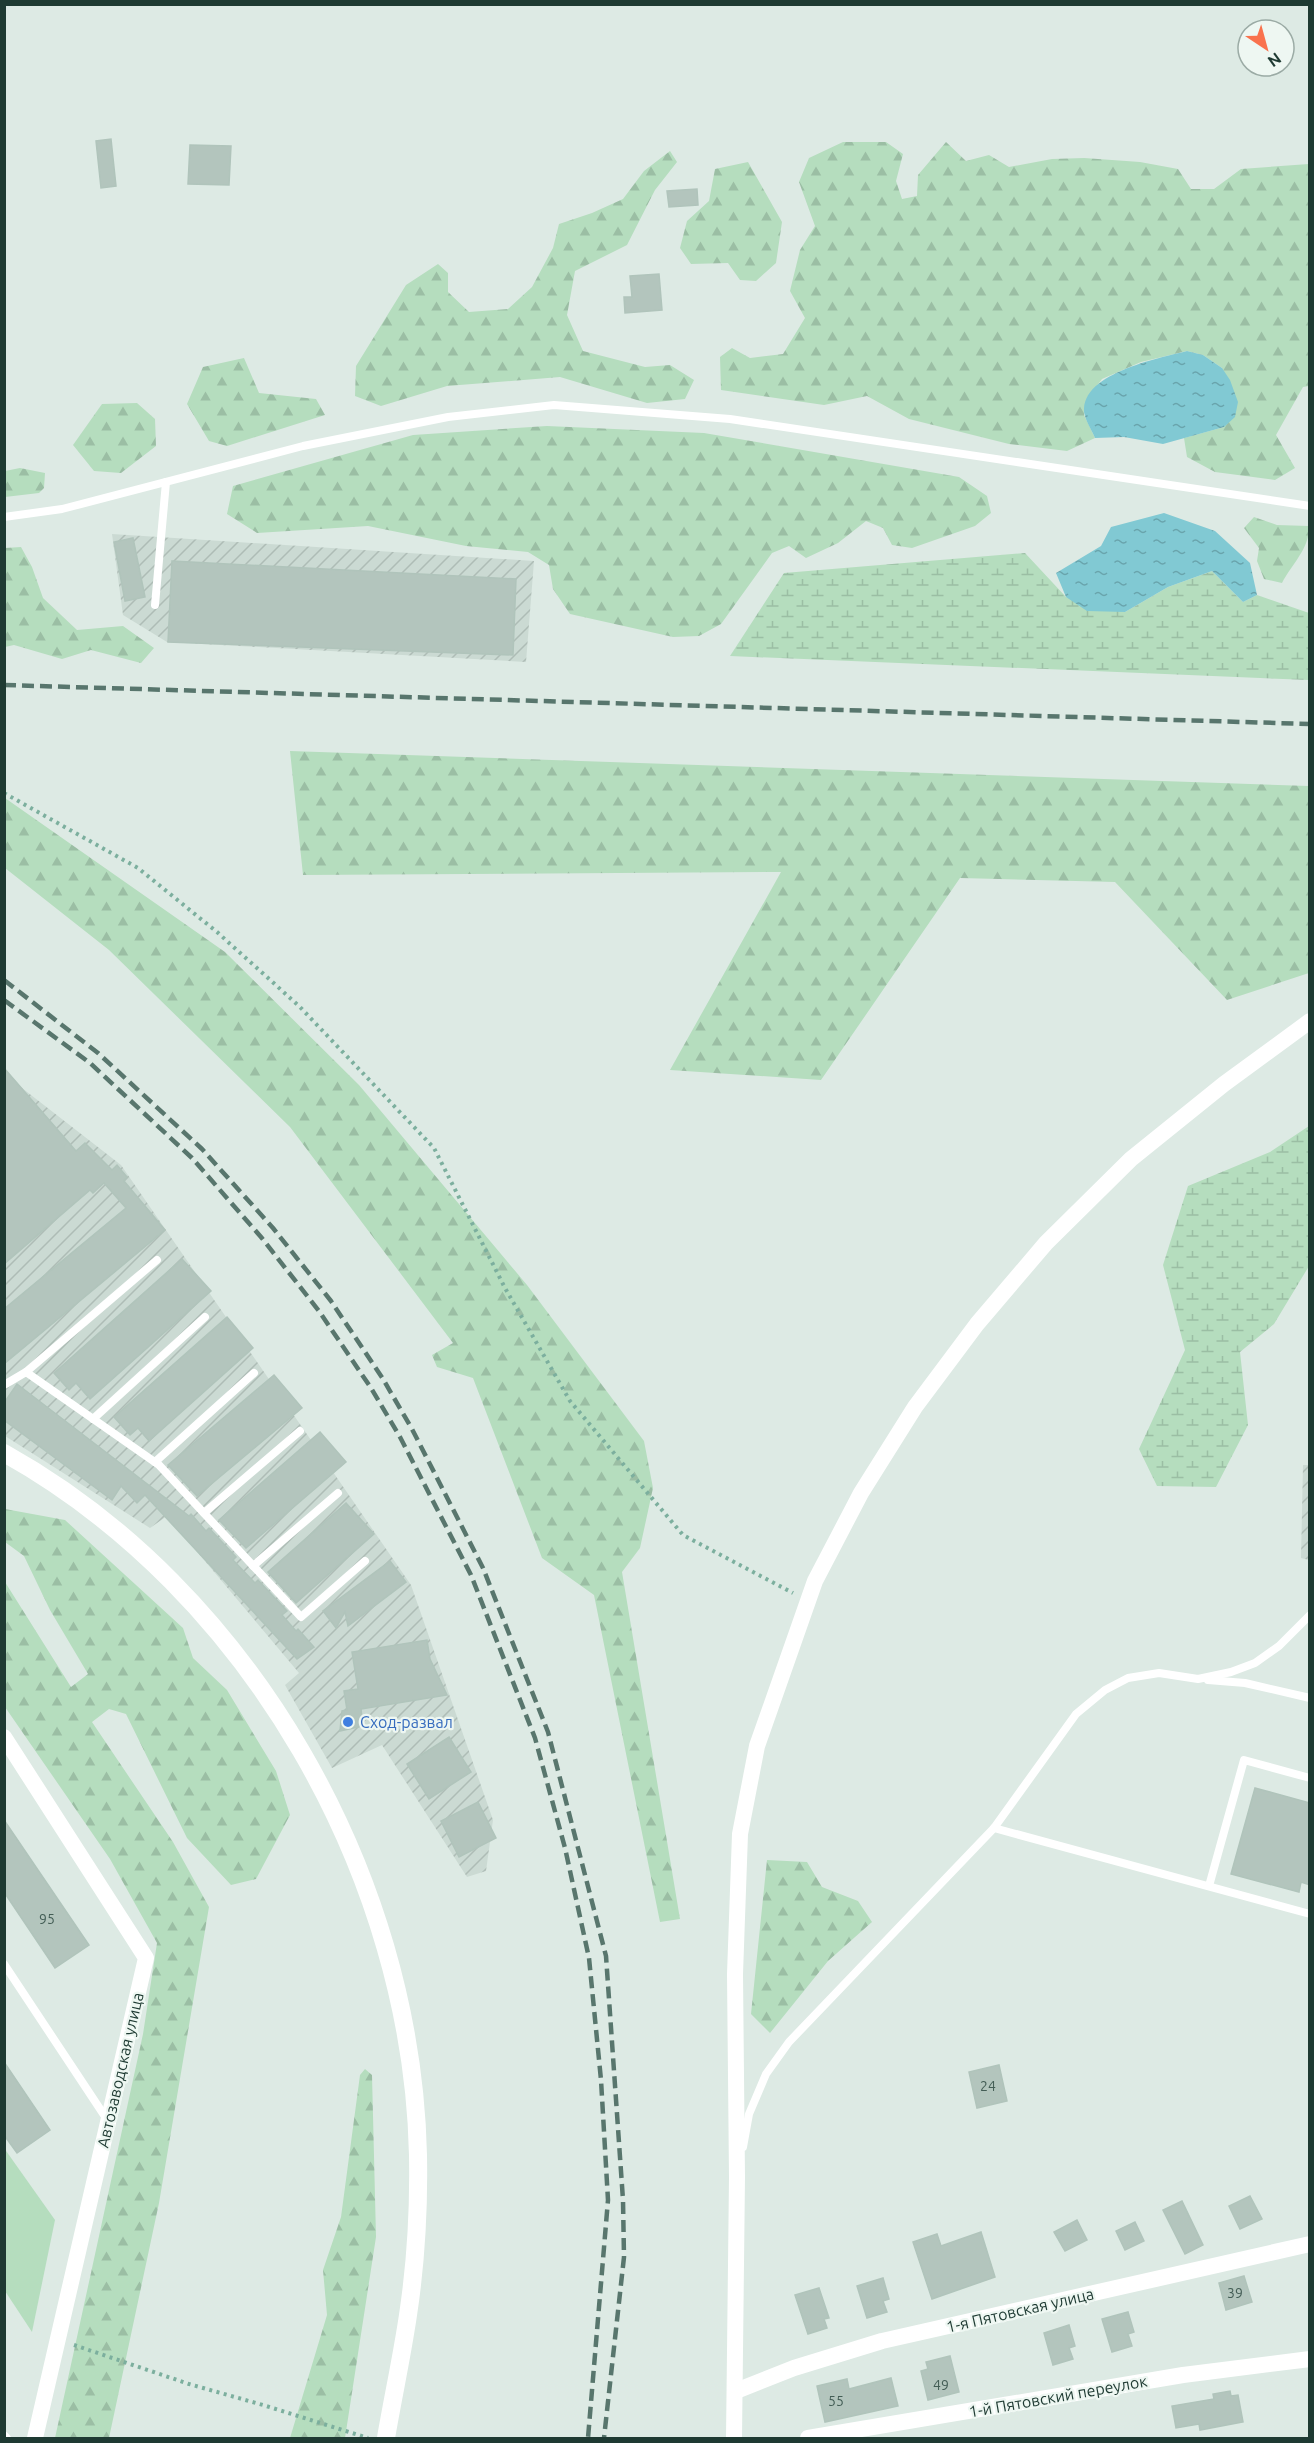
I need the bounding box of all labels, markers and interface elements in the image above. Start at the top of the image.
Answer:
north arrow [1236,18,1296,78]
text: N [1265,49,1285,71]
place label: Сход-развал [360,1713,453,1731]
marker: Сход-развал [341,1715,355,1729]
house number: 95 [39,1911,55,1927]
street label: Автозаводская улица [93,1991,147,2149]
house number: 24 [980,2078,996,2094]
street label: 1-я Пятовская улица [944,2284,1096,2336]
house number: 39 [1227,2285,1243,2301]
street label: 1-й Пятовский переулок [967,2371,1149,2421]
house number: 49 [933,2377,949,2393]
house number: 55 [828,2393,844,2409]

